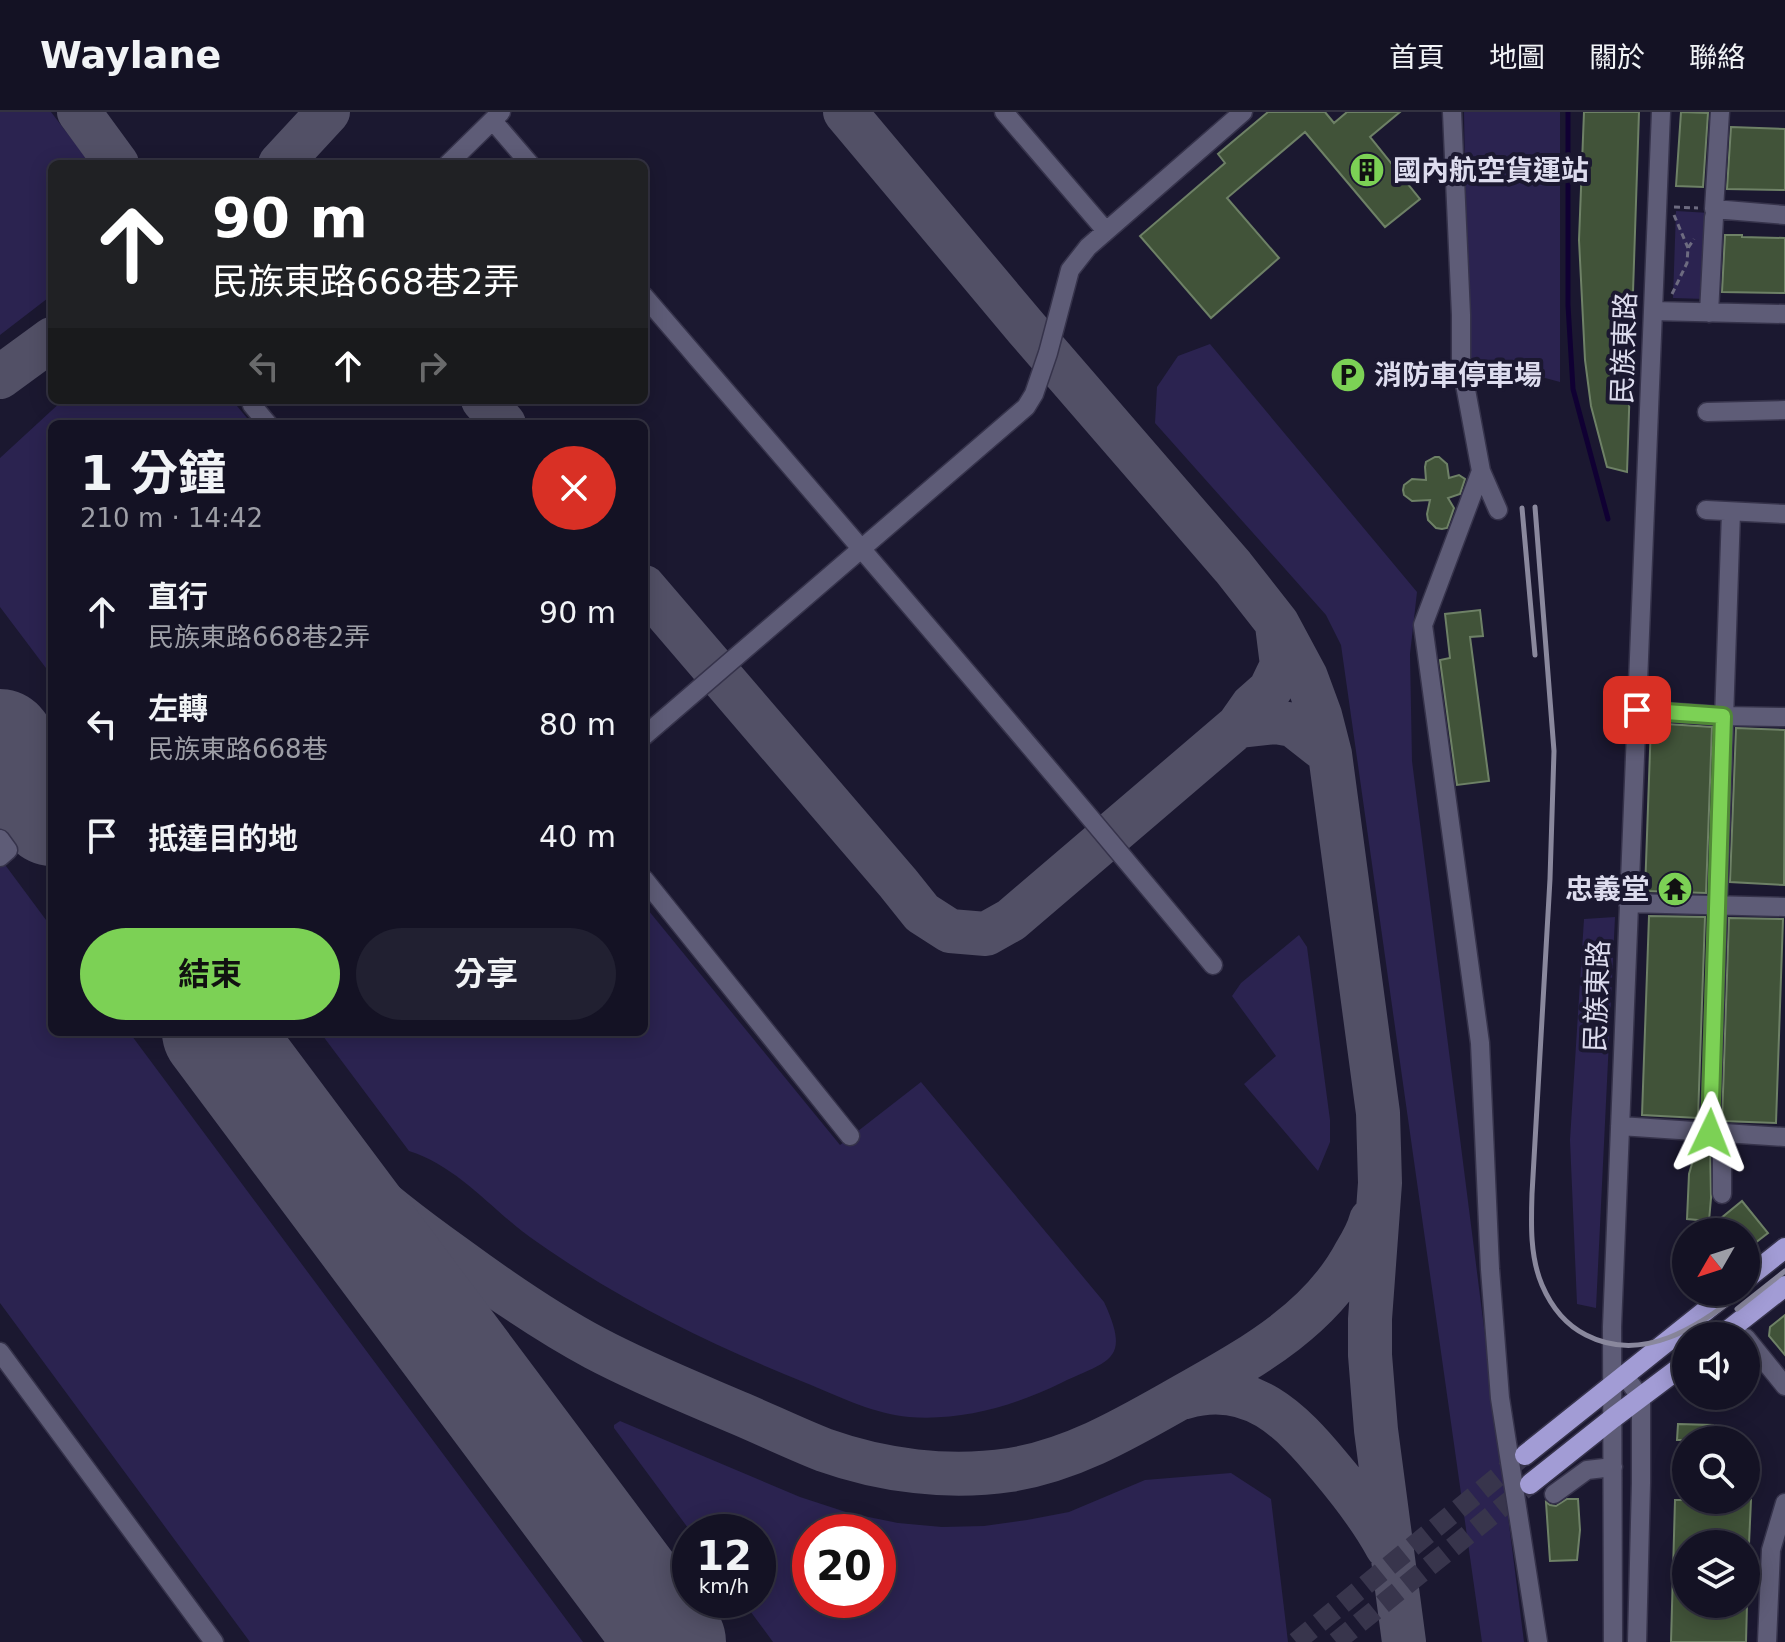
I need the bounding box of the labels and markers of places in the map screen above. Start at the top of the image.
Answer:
building icon: 國內航空貨運站 [1348,151,1386,189]
place label: 國內航空貨運站 [1393,154,1589,187]
parking icon: 消防車停車場 [1329,356,1367,394]
place label: 消防車停車場 [1374,359,1542,392]
pin [1603,676,1671,744]
temple icon: 忠義堂 [1656,870,1694,908]
place label: 忠義堂 [1565,873,1649,906]

